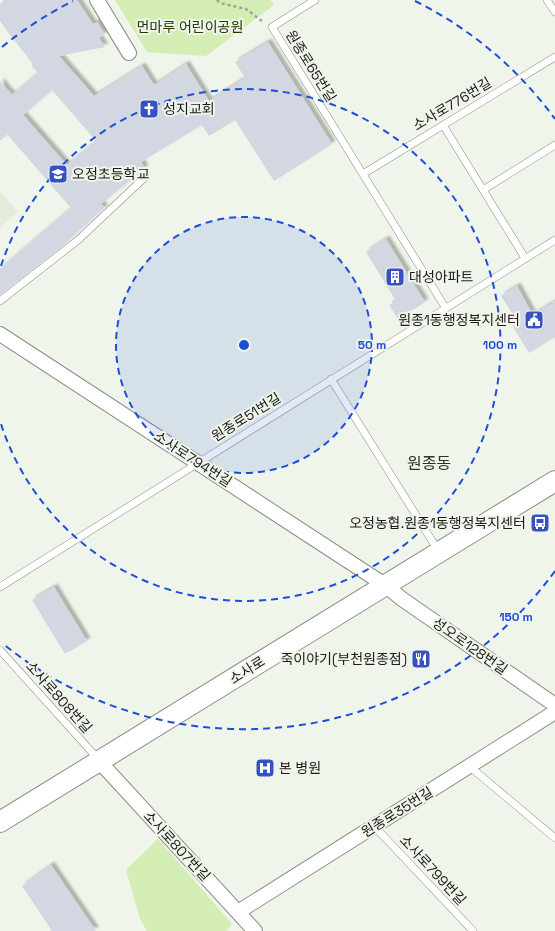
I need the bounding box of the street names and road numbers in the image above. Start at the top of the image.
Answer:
street label: 원종로65번길 [282,27,340,105]
street label: 소사로776번길 [409,73,495,135]
street label: 원종로51번길 [208,389,284,445]
street label: 소사로794번길 [151,427,235,491]
street label: 성오로128번길 [429,614,511,678]
street label: 소사로 [226,652,268,688]
street label: 소사로808번길 [22,657,96,737]
street label: 원종로35번길 [358,783,436,841]
street label: 소사로807번길 [140,807,214,885]
street label: 소사로799번길 [396,831,470,909]

